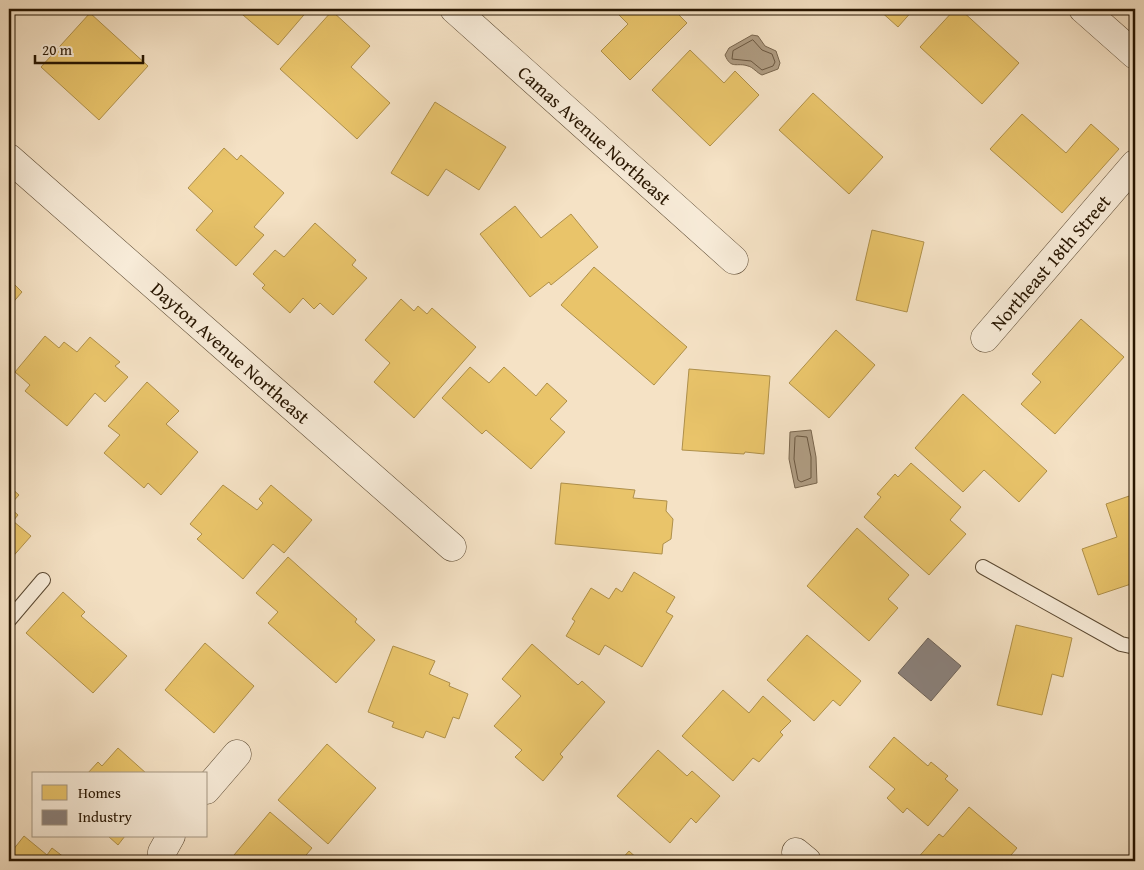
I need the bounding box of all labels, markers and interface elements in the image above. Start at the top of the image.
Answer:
scale bar [35,32,142,64]
text: 20 m [42,39,73,60]
street label: Camas Avenue Northeast [512,59,678,212]
street label: Northeast 18th Street [984,188,1117,336]
street label: Dayton Avenue Northeast [145,275,317,430]
legend [32,772,208,838]
text: Homes [78,782,121,803]
text: Industry [78,806,133,827]

